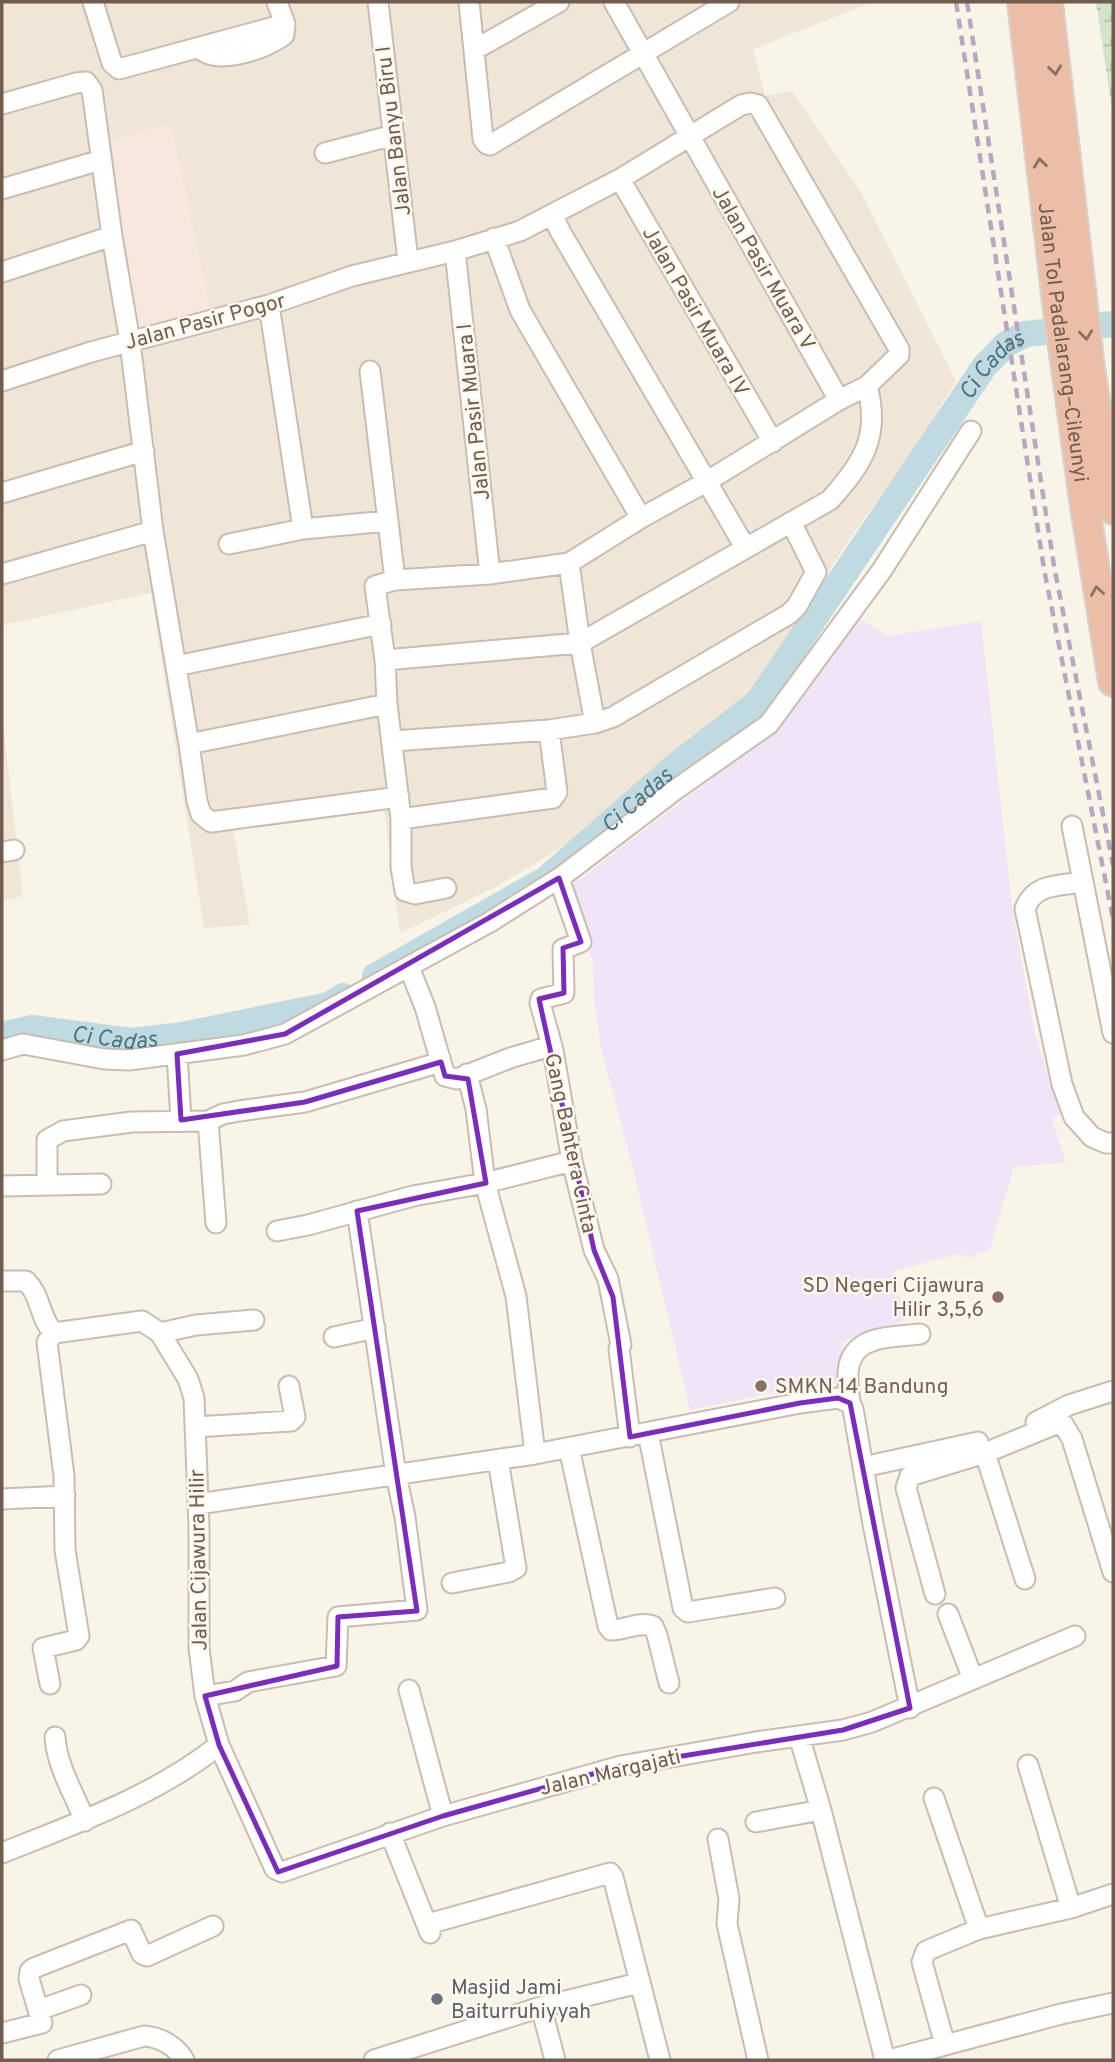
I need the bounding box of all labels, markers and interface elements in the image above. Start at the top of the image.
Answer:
street label: Jalan Banyu Biru I [371,44,418,217]
one-way arrow [1048,64,1063,75]
one-way arrow [1033,157,1048,168]
street label: Jalan Pasir Muara V [705,182,821,356]
street label: Jalan Tol Padalarang–Cileunyi [1030,202,1093,484]
street label: Jalan Pasir Muara IV [635,222,754,402]
street label: Jalan Pasir Pogor [122,288,289,357]
street label: Jalan Pasir Muara I [452,322,497,502]
water label: Ci Cadas [954,325,1030,406]
one-way arrow [1079,329,1094,340]
one-way arrow [1090,585,1105,597]
water label: Ci Cadas [596,762,681,841]
water label: Ci Cadas [70,1021,160,1058]
street label: Gang Bahtera Cinta [537,1051,602,1236]
place label: SD Negeri Cijawura Hilir 3,5,6 [803,1273,984,1324]
marker: SD Negeri Cijawura Hilir 3,5,6 [990,1289,1006,1305]
place label: SMKN 14 Bandung [775,1374,949,1401]
marker: SMKN 14 Bandung [753,1378,769,1394]
street label: Jalan Cijawura Hilir [184,1469,215,1651]
street label: Jalan Margajati [537,1744,683,1803]
place label: Masjid Jami Baiturruhiyyah [451,1975,591,2026]
marker: Masjid Jami Baiturruhiyyah [429,1991,445,2007]

